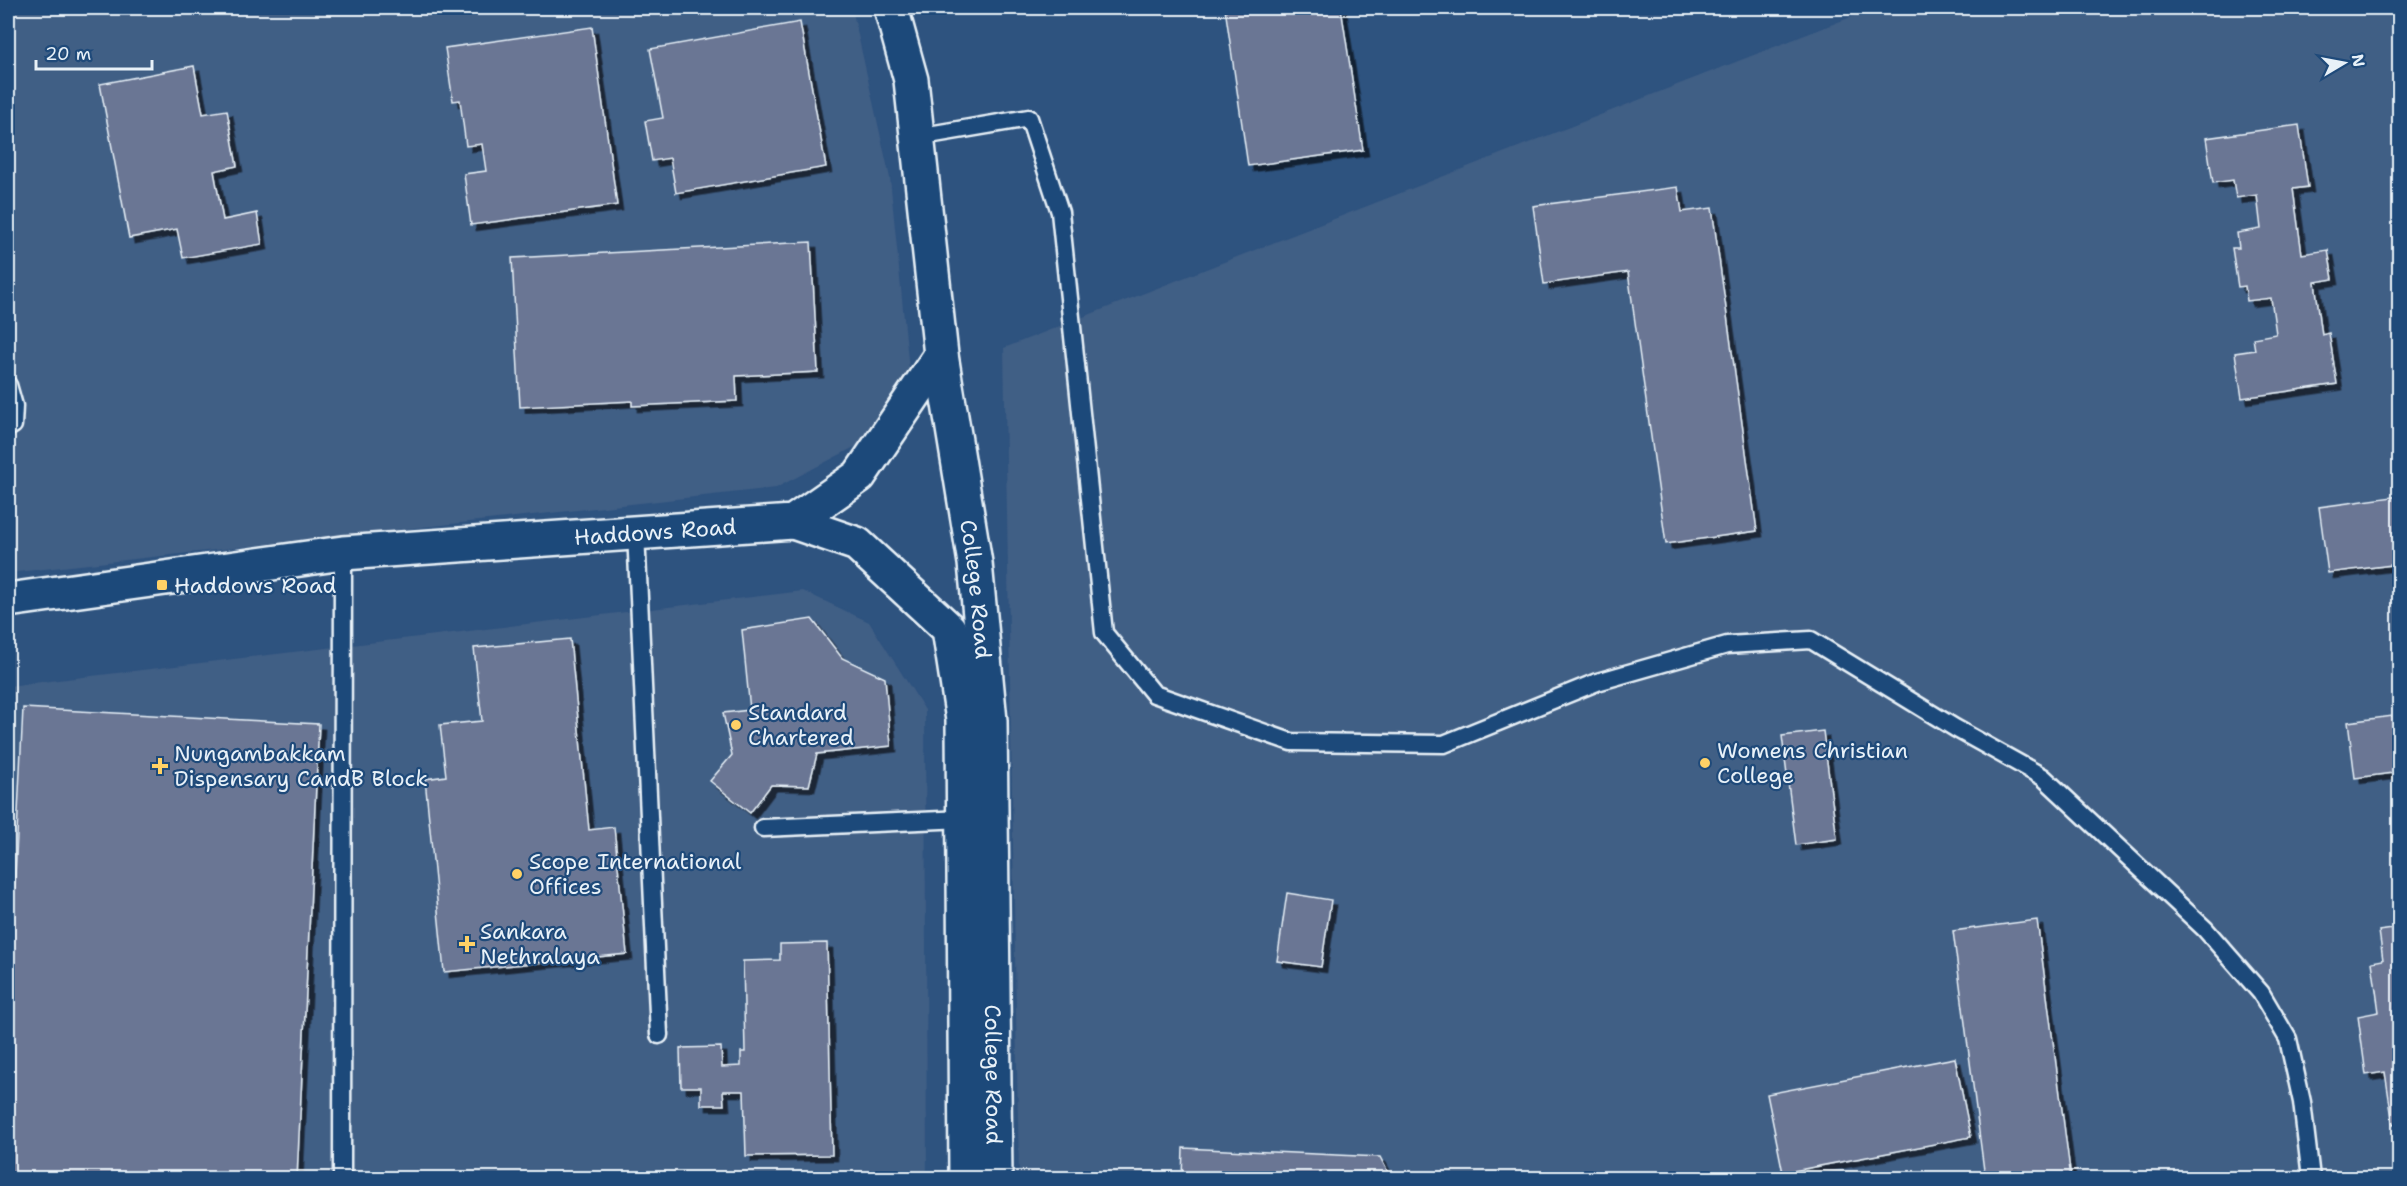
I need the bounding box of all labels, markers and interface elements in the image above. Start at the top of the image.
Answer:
scale bar [36,33,152,71]
north arrow [2314,33,2374,93]
text: 20 m [45,42,91,66]
text: N [2347,52,2370,69]
street label: Haddows Road [573,512,737,552]
street label: College Road [953,518,998,660]
place label: Haddows Road [174,571,336,600]
marker: Haddows Road [155,578,169,592]
place label: Standard Chartered [748,698,854,752]
marker: Standard Chartered [729,718,743,732]
place label: Womens Christian College [1717,736,1908,790]
place label: Nungambakkam Dispensary CandB Block [174,739,428,793]
marker: Womens Christian College [1698,756,1712,770]
marker: Nungambakkam Dispensary CandB Block [151,757,169,775]
place label: Scope International Offices [529,847,742,901]
marker: Scope International Offices [510,867,524,881]
place label: Sankara Nethralaya [480,917,600,971]
marker: Sankara Nethralaya [458,935,476,953]
street label: College Road [978,1004,1009,1145]

